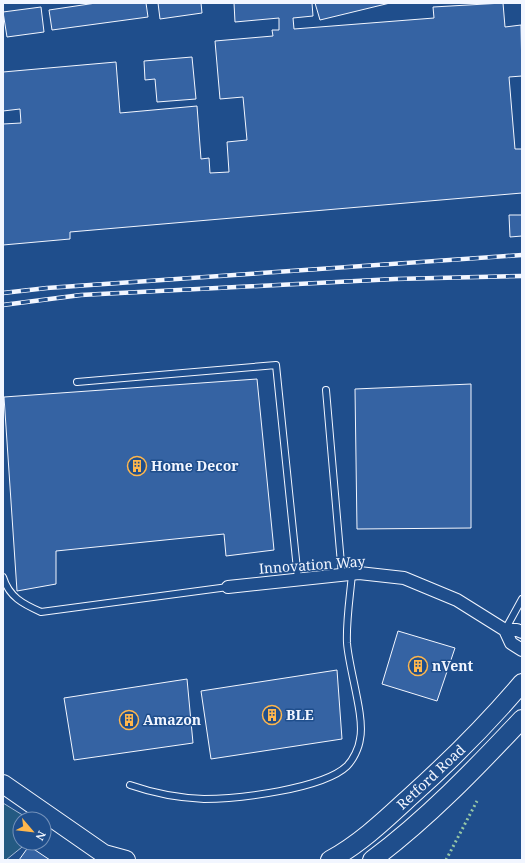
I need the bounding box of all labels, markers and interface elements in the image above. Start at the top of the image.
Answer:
building icon: Home Decor [126,455,148,477]
place label: Home Decor [151,456,239,475]
street label: Innovation Way [258,551,366,578]
building icon: nVent [407,655,429,677]
place label: nVent [432,656,474,675]
building icon: BLE [261,704,283,726]
place label: BLE [286,705,314,724]
building icon: Amazon [118,709,140,731]
place label: Amazon [143,710,201,729]
street label: Retford Road [392,740,469,813]
north arrow [12,811,52,851]
text: N [32,829,50,844]

